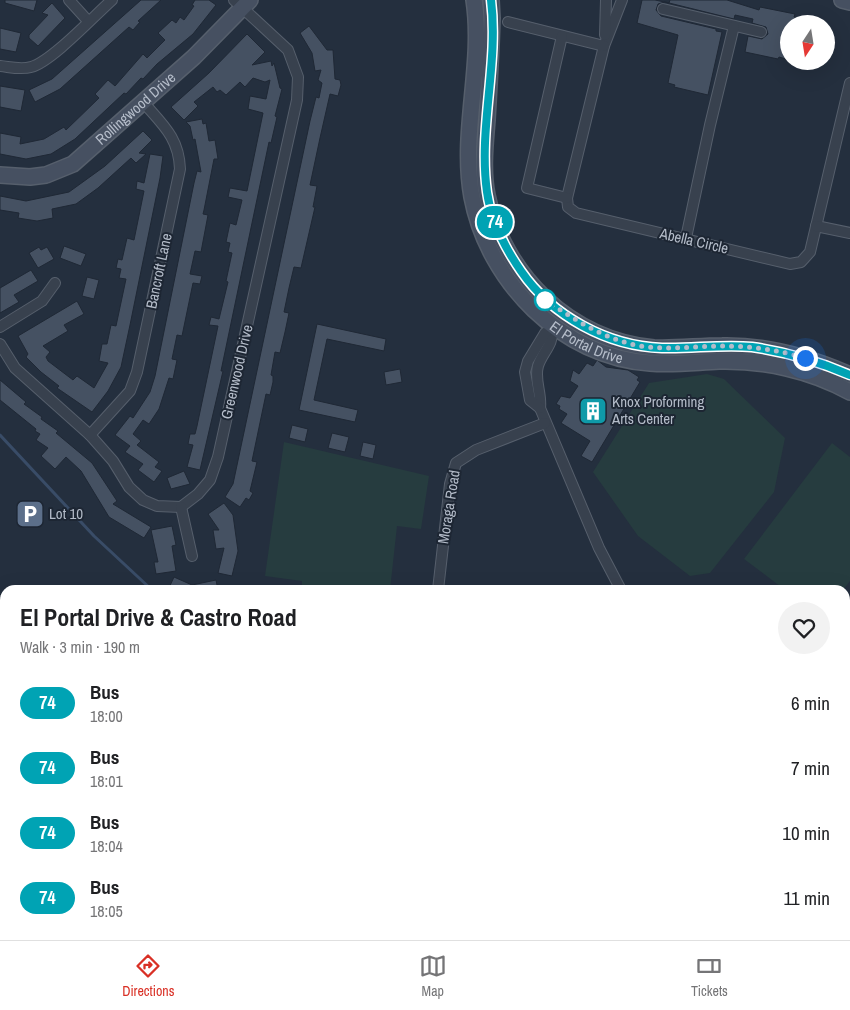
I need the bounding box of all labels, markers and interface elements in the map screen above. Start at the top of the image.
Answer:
north arrow [780,15,835,70]
map controls [780,15,835,70]
street label: Rollingwood Drive [91,67,180,149]
line badge: 74 [472,206,518,238]
text: 74 [487,209,503,234]
street label: Abella Circle [657,222,731,259]
street label: Bancroft Lane [140,231,177,311]
unlabelled marker [534,289,556,311]
street label: El Portal Drive [546,316,625,369]
street label: Greenwood Drive [215,322,258,421]
your location [793,346,818,371]
place label: Knox Proforming Arts Center [611,391,704,429]
building icon: Knox Proforming Arts Center [578,396,608,426]
street label: Moraga Road [432,468,465,545]
parking icon: Lot 10 [15,499,45,529]
place label: Lot 10 [49,503,83,524]
text: El Portal Drive & Castro Road [20,601,297,633]
button: heart [778,602,830,654]
text: Walk · 3 min · 190 m [20,636,140,658]
text: Bus [90,679,119,705]
text: 74 [39,690,56,715]
text: 6 min [791,690,830,716]
text: 18:00 [90,705,123,727]
text: Bus [90,744,119,770]
text: 74 [39,755,56,780]
text: 7 min [791,755,830,781]
text: 18:01 [90,770,123,792]
text: Bus [90,809,119,835]
text: 74 [39,820,56,845]
text: 10 min [782,820,830,846]
text: 18:04 [90,835,123,857]
text: Bus [90,874,119,900]
text: 74 [39,885,56,910]
text: 11 min [784,885,830,911]
text: 18:05 [90,900,123,922]
tab: Directions [122,952,174,1000]
tab: Map [419,952,447,1000]
tab: Tickets [691,952,728,1000]

